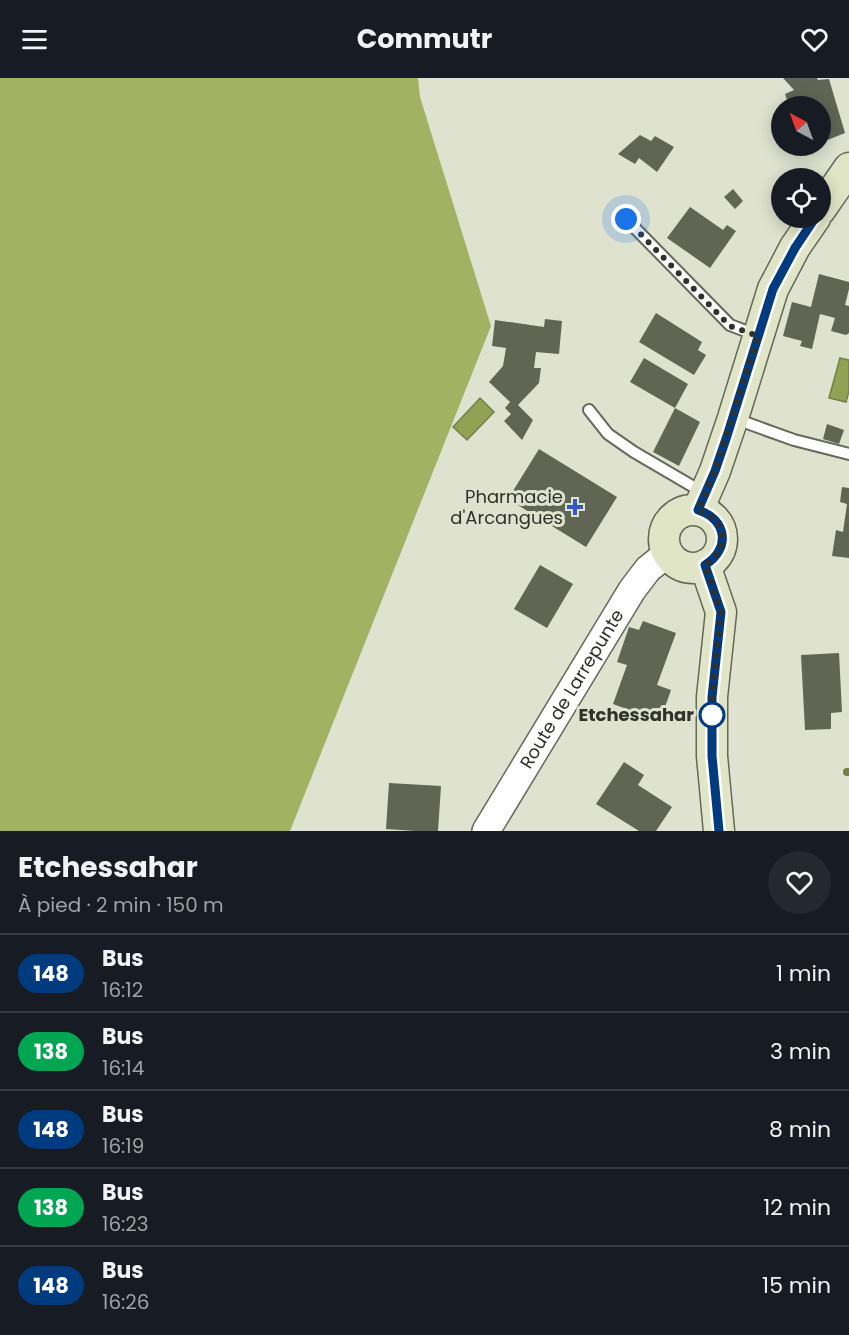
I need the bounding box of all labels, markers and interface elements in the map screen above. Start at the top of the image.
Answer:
text: Commutr [357,20,492,57]
icon: menu [18,23,51,56]
icon: heart [798,23,831,56]
north arrow [771,96,831,156]
map controls [771,96,831,228]
button: locate [771,168,831,228]
your location [611,204,641,234]
place label: Pharmacie d'Arcangues [450,484,563,530]
marker: Pharmacie d'Arcangues [568,500,582,514]
street label: Route de Larrepunte [514,604,629,773]
place label: Etchessahar [578,702,694,727]
marker: Etchessahar [699,702,725,728]
text: Etchessahar [18,848,198,887]
button: heart [768,851,831,914]
text: À pied · 2 min · 150 m [18,891,224,919]
text: Bus [102,943,144,974]
text: 1 min [776,958,831,989]
text: 148 [33,959,69,988]
text: 16:12 [102,976,143,1004]
text: Bus [102,1021,144,1052]
text: 3 min [770,1036,831,1067]
text: 138 [34,1037,68,1066]
text: 16:14 [102,1054,144,1082]
text: Bus [102,1099,144,1130]
text: 8 min [769,1114,831,1145]
text: 148 [33,1115,69,1144]
text: 16:19 [102,1132,144,1160]
text: Bus [102,1177,144,1208]
text: 12 min [763,1192,831,1223]
text: 138 [34,1193,68,1222]
text: 16:23 [102,1210,149,1238]
text: Bus [102,1255,144,1286]
text: 15 min [762,1270,831,1301]
text: 148 [33,1271,69,1300]
text: 16:26 [102,1288,150,1316]

